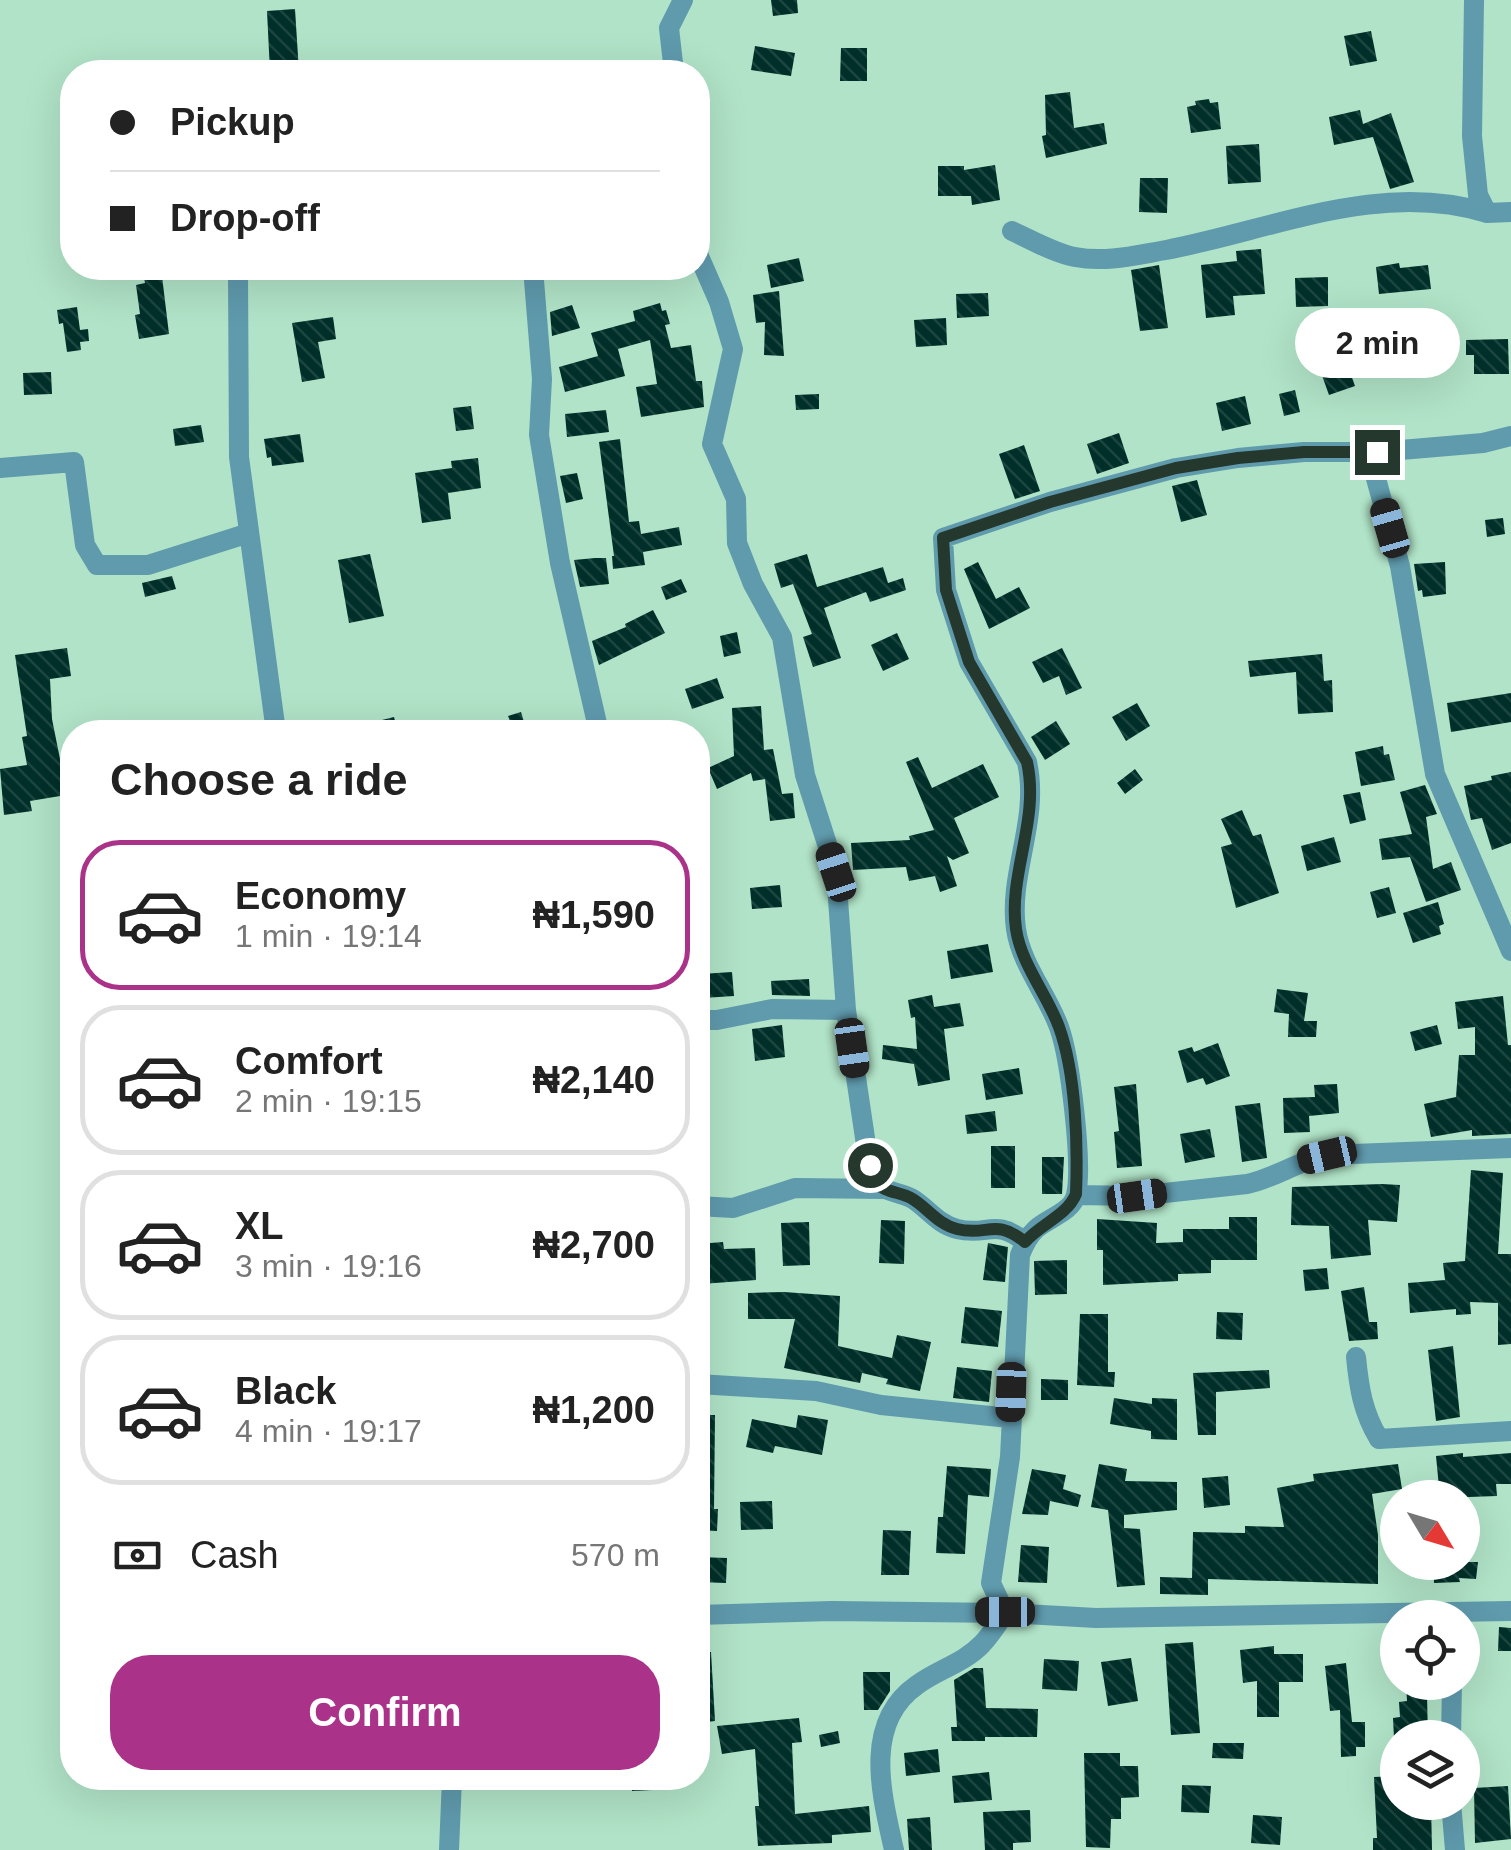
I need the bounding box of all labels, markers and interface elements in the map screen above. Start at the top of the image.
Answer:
text: Pickup [170,101,295,143]
text: Drop-off [170,197,320,239]
callout: 2 min [1294,307,1460,377]
text: 2 min [1336,325,1419,361]
route end [1355,430,1400,475]
car [1367,495,1413,561]
text: Choose a ride [110,754,408,805]
car [812,839,860,905]
icon: car [115,870,205,960]
text: Economy [235,875,406,917]
text: ₦1,590 [532,894,655,936]
text: 1 min · 19:14 [235,918,422,954]
car [833,1016,871,1080]
icon: car [115,1035,205,1125]
text: Comfort [235,1040,383,1082]
text: ₦2,140 [532,1059,655,1101]
text: 2 min · 19:15 [235,1083,422,1119]
car [1294,1134,1360,1176]
route start [848,1143,893,1188]
car [1105,1177,1169,1215]
icon: car [115,1200,205,1290]
text: XL [235,1205,284,1247]
text: ₦2,700 [532,1224,655,1266]
text: 3 min · 19:16 [235,1248,422,1284]
car [995,1361,1027,1423]
icon: car [115,1365,205,1455]
text: Black [235,1370,336,1412]
text: ₦1,200 [532,1389,655,1431]
text: 4 min · 19:17 [235,1413,422,1449]
north arrow [1380,1480,1480,1580]
map controls [1380,1480,1480,1820]
icon: cash [110,1528,165,1583]
text: Cash [190,1534,279,1576]
text: 570 m [571,1537,660,1573]
car [975,1597,1035,1627]
button: locate [1380,1600,1480,1700]
button: Confirm [110,1655,660,1770]
button: layers [1380,1720,1480,1820]

